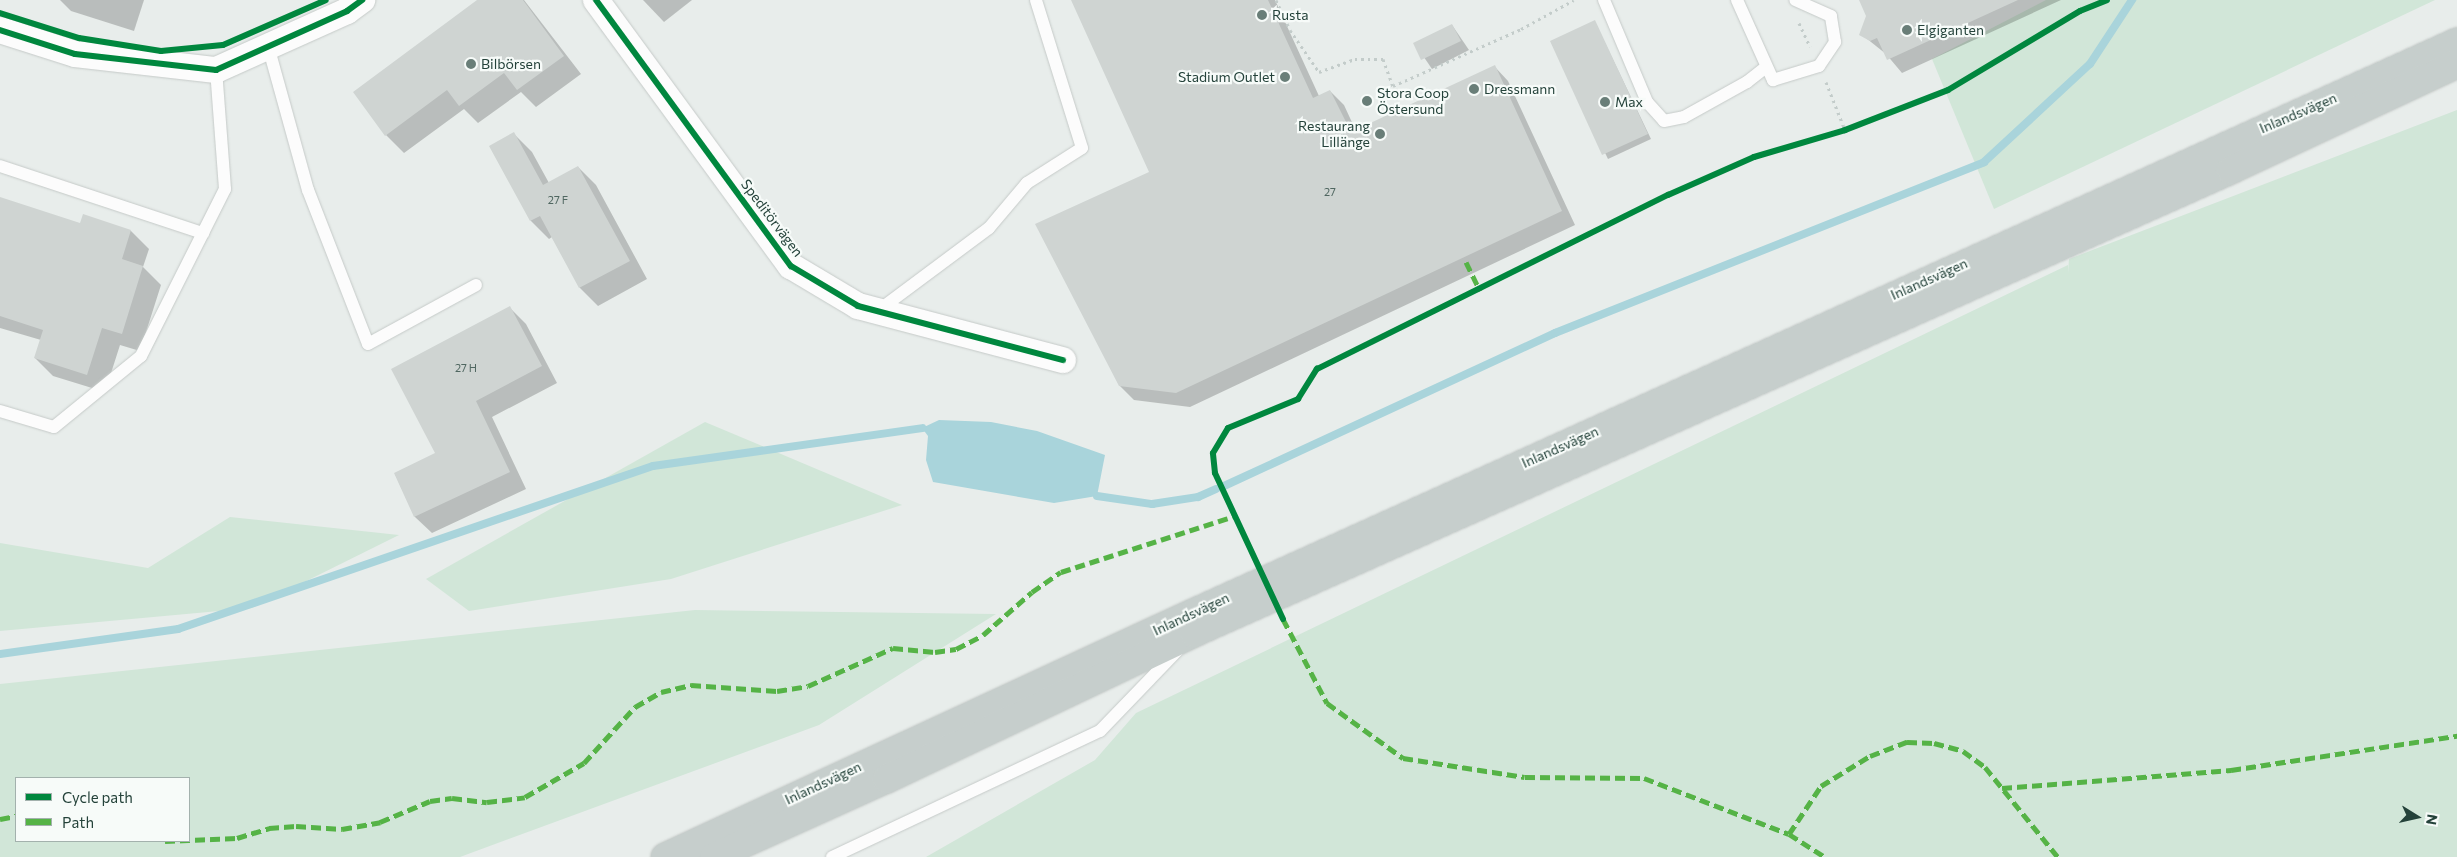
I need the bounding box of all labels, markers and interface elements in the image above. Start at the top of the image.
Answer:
place label: Rusta [1272,7,1309,23]
marker: Rusta [1256,9,1268,21]
place label: Elgiganten [1917,22,1984,38]
marker: Elgiganten [1901,24,1913,36]
place label: Bilbörsen [481,56,541,72]
marker: Bilbörsen [465,58,477,70]
place label: Stadium Outlet [1178,69,1275,85]
marker: Stadium Outlet [1279,71,1291,83]
place label: Dressmann [1484,81,1555,97]
marker: Dressmann [1468,83,1480,95]
place label: Stora Coop Östersund [1377,85,1449,118]
street label: Inlandsvägen [2257,89,2339,137]
place label: Max [1615,94,1643,110]
marker: Stora Coop Östersund [1361,95,1373,107]
marker: Max [1599,96,1611,108]
place label: Restaurang Lillänge [1298,118,1370,150]
marker: Restaurang Lillänge [1374,128,1386,140]
street label: Speditörvägen [738,176,806,260]
house number: 27 [1324,185,1336,199]
house number: 27 F [548,193,568,207]
street label: Inlandsvägen [1888,255,1970,303]
house number: 27 H [455,361,477,375]
street label: Inlandsvägen [1519,423,1601,471]
street label: Inlandsvägen [1150,589,1232,639]
street label: Inlandsvägen [782,758,864,808]
legend [15,777,190,842]
text: Cycle path [62,788,133,806]
north arrow [2392,792,2442,842]
text: Path [62,813,94,831]
text: N [2423,813,2442,826]

